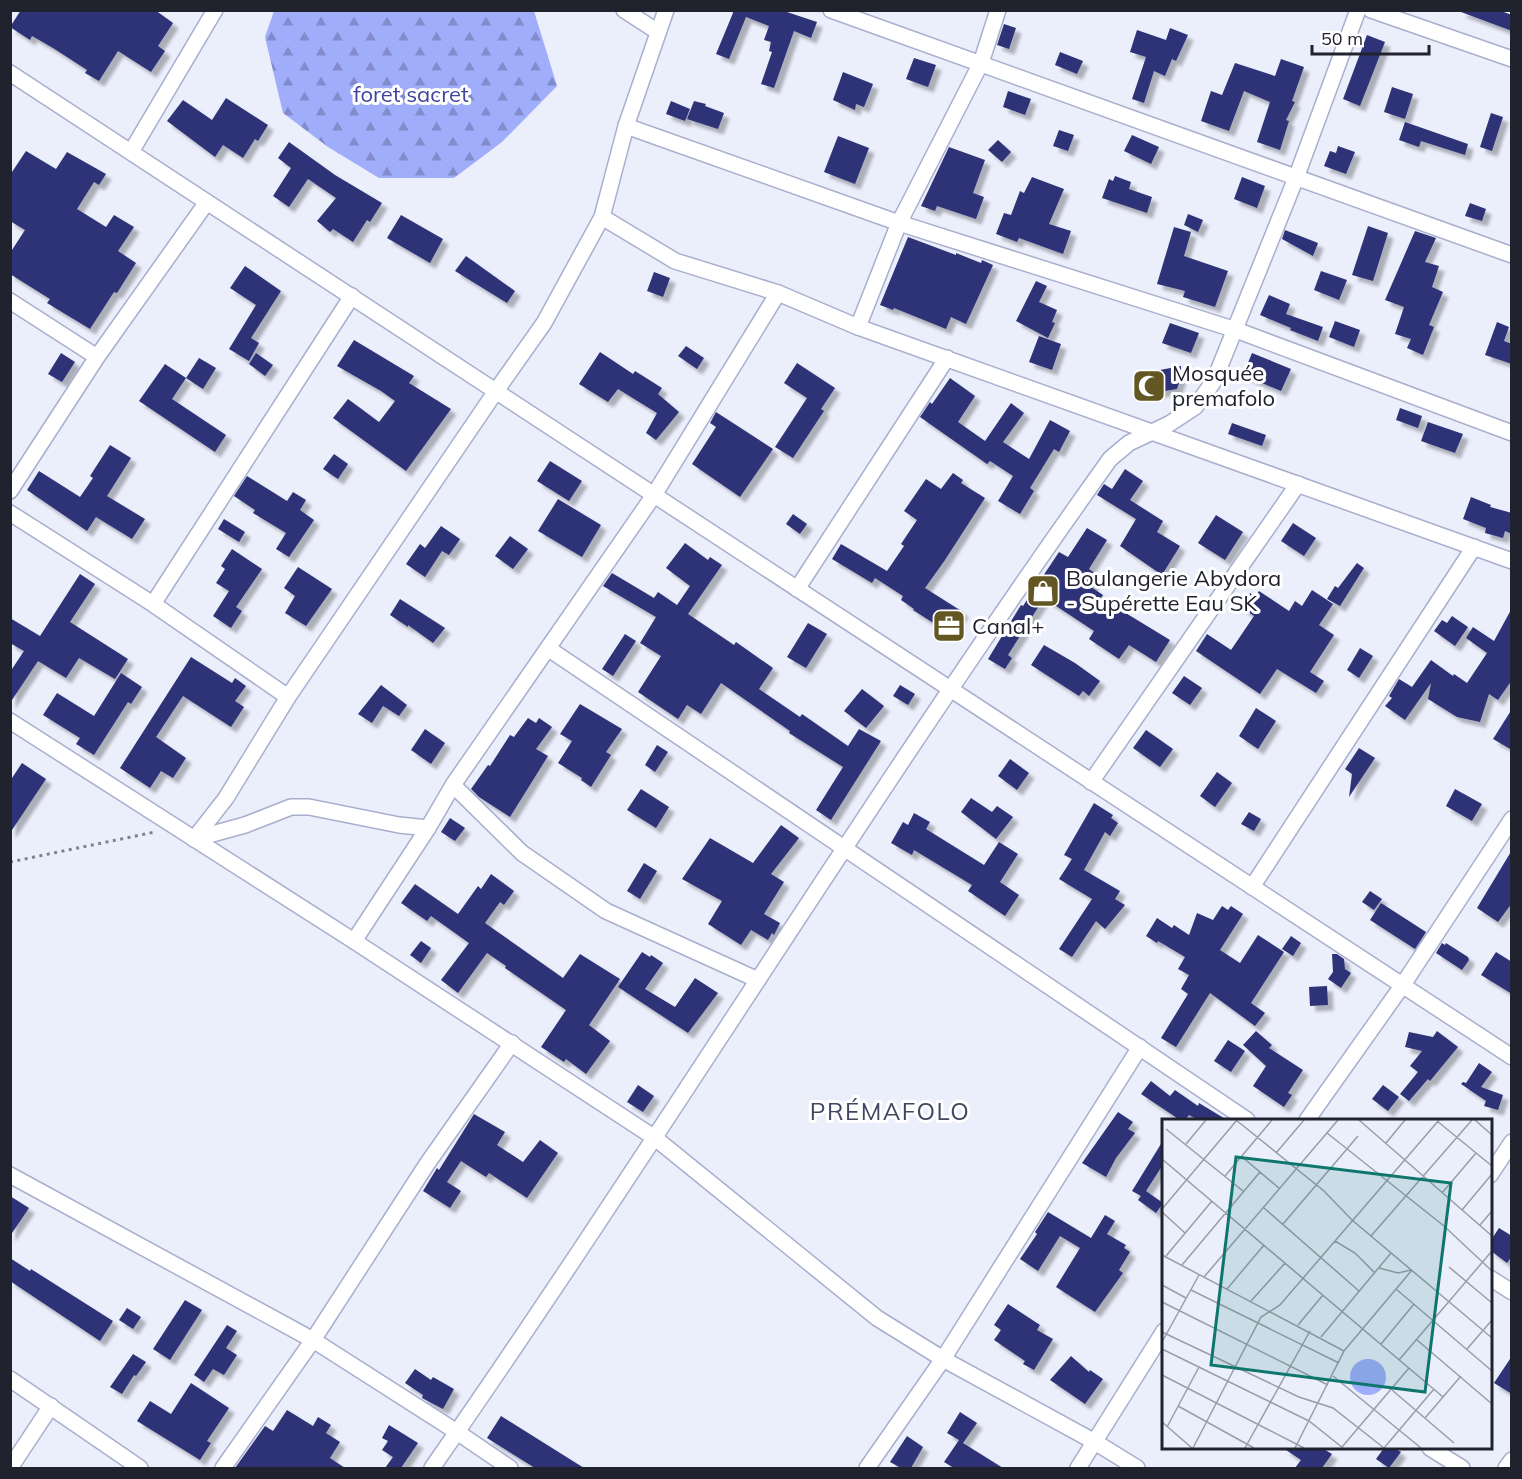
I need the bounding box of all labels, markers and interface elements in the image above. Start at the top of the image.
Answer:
scale bar [1312,18,1429,56]
text: 50 m [1321,27,1363,50]
park label: foret sacret [353,80,469,108]
place label: Mosquée premafolo [1172,359,1275,412]
mosque icon: Mosquée premafolo [1131,368,1167,404]
place label: Boulangerie Abydora - Supérette Eau SK [1066,564,1281,617]
shop icon: Boulangerie Abydora - Supérette Eau SK [1025,573,1061,609]
office icon: Canal+ [931,608,967,644]
place label: Canal+ [972,612,1044,640]
district label: PRÉMAFOLO [810,1096,970,1126]
inset map [1162,1119,1492,1449]

